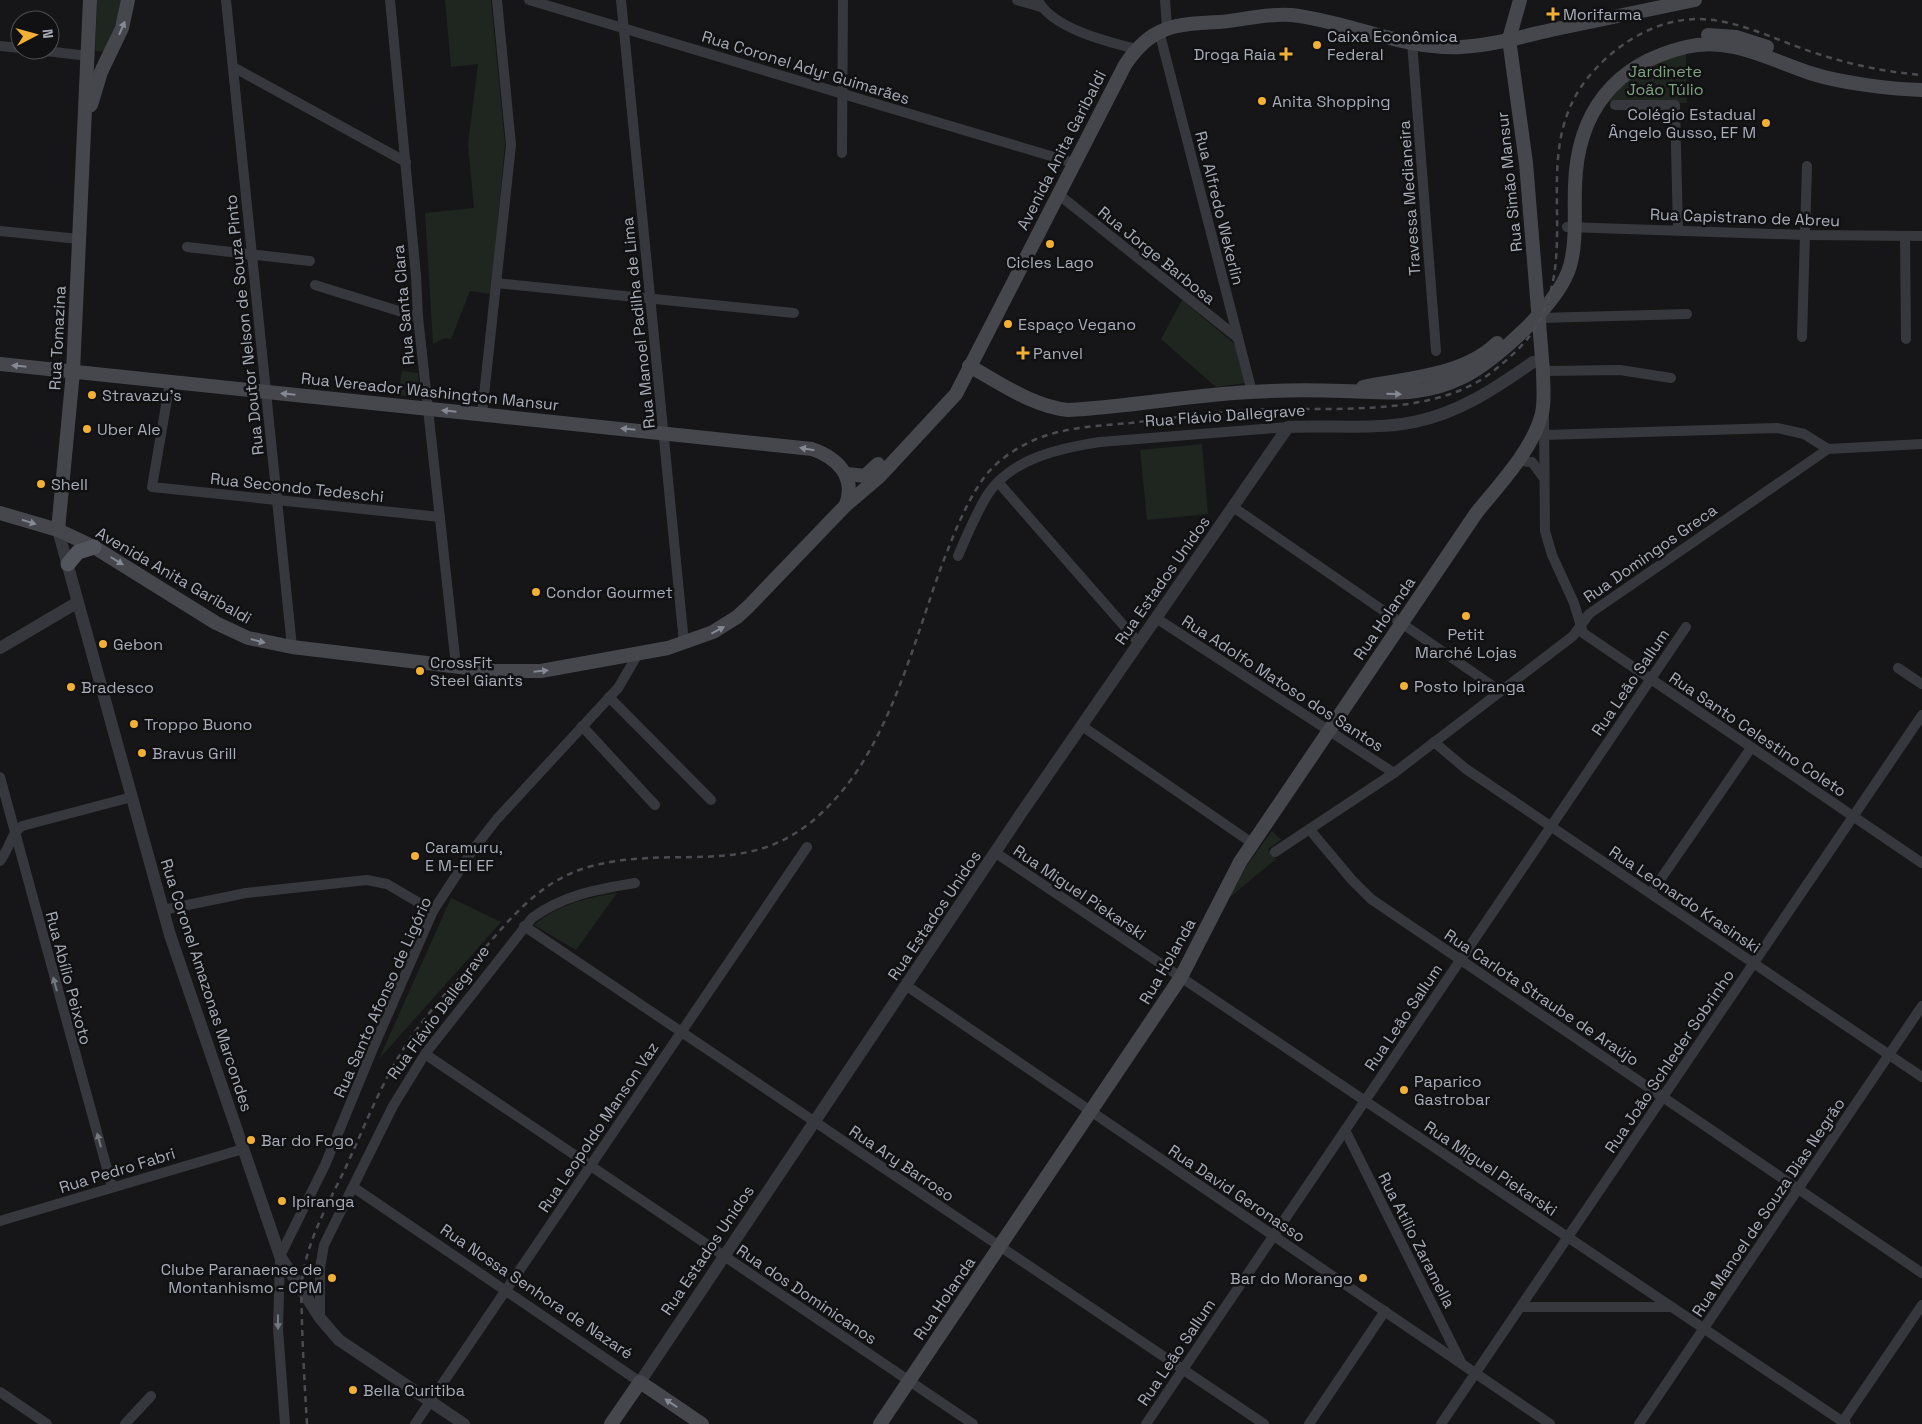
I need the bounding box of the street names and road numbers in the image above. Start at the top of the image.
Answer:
street label: Rua Coronel Adyr Guimarães [699,26,912,109]
street label: Avenida Anita Garibaldi [1012,67,1111,234]
street label: Rua Simão Mansur [1492,111,1527,253]
street label: Travessa Medianeira [1394,120,1425,276]
street label: Rua Alfredo Wekerlin [1190,129,1249,287]
street label: Rua Doutor Nelson de Souza Pinto [220,194,269,456]
street label: Rua Jorge Barbosa [1094,201,1220,309]
street label: Rua Capistrano de Abreu [1650,204,1840,231]
street label: Rua Manoel Padilha de Lima [617,216,660,430]
street label: Rua Santa Clara [388,244,419,366]
street label: Rua Tomazina [44,285,71,391]
street label: Rua Vereador Washington Mansur [300,367,560,415]
street label: Rua Flávio Dallegrave [1144,399,1306,432]
street label: Rua Secondo Tedeschi [209,468,385,507]
street label: Rua Domingos Greca [1579,499,1721,607]
street label: Rua Estados Unidos [1110,512,1215,649]
street label: Avenida Anita Garibaldi [92,522,255,629]
street label: Rua Holanda [1349,573,1420,664]
street label: Rua Adolfo Matoso dos Santos [1178,610,1388,757]
street label: Rua Leão Sallum [1587,625,1674,740]
street label: Rua Santo Celestino Coleto [1665,667,1850,802]
street label: Rua Miguel Piekarski [1009,840,1150,945]
street label: Rua Leonardo Krasinski [1605,841,1764,958]
street label: Rua Estados Unidos [883,846,986,984]
street label: Rua Coronel Amazonas Marcondes [156,856,257,1114]
street label: Rua Santo Afonso de Ligório [329,893,436,1101]
street label: Rua Abílio Peixoto [41,909,96,1047]
street label: Rua Holanda [1134,914,1201,1008]
street label: Rua Carlota Straube de Araújo [1440,924,1643,1071]
street label: Rua Flávio Dallegrave [383,941,494,1084]
street label: Rua Leão Sallum [1360,960,1447,1075]
street label: Rua João Schleder Sobrinho [1600,965,1739,1157]
street label: Rua Leopoldo Manson Vaz [533,1038,663,1217]
street label: Rua Manoel de Souza Dias Negrão [1687,1094,1850,1321]
street label: Rua Miguel Piekarski [1420,1116,1561,1221]
street label: Rua Ary Barroso [845,1120,958,1206]
street label: Rua David Geronasso [1164,1140,1309,1247]
street label: Rua Pedro Fabri [57,1143,178,1198]
street label: Rua Atílio Zaramella [1373,1169,1460,1312]
street label: Rua Estados Unidos [656,1181,759,1319]
street label: Rua Nossa Senhora de Nazaré [436,1219,637,1364]
street label: Rua dos Dominicanos [733,1240,881,1349]
street label: Rua Holanda [909,1253,980,1344]
street label: Rua Leão Sallum [1133,1295,1220,1410]

